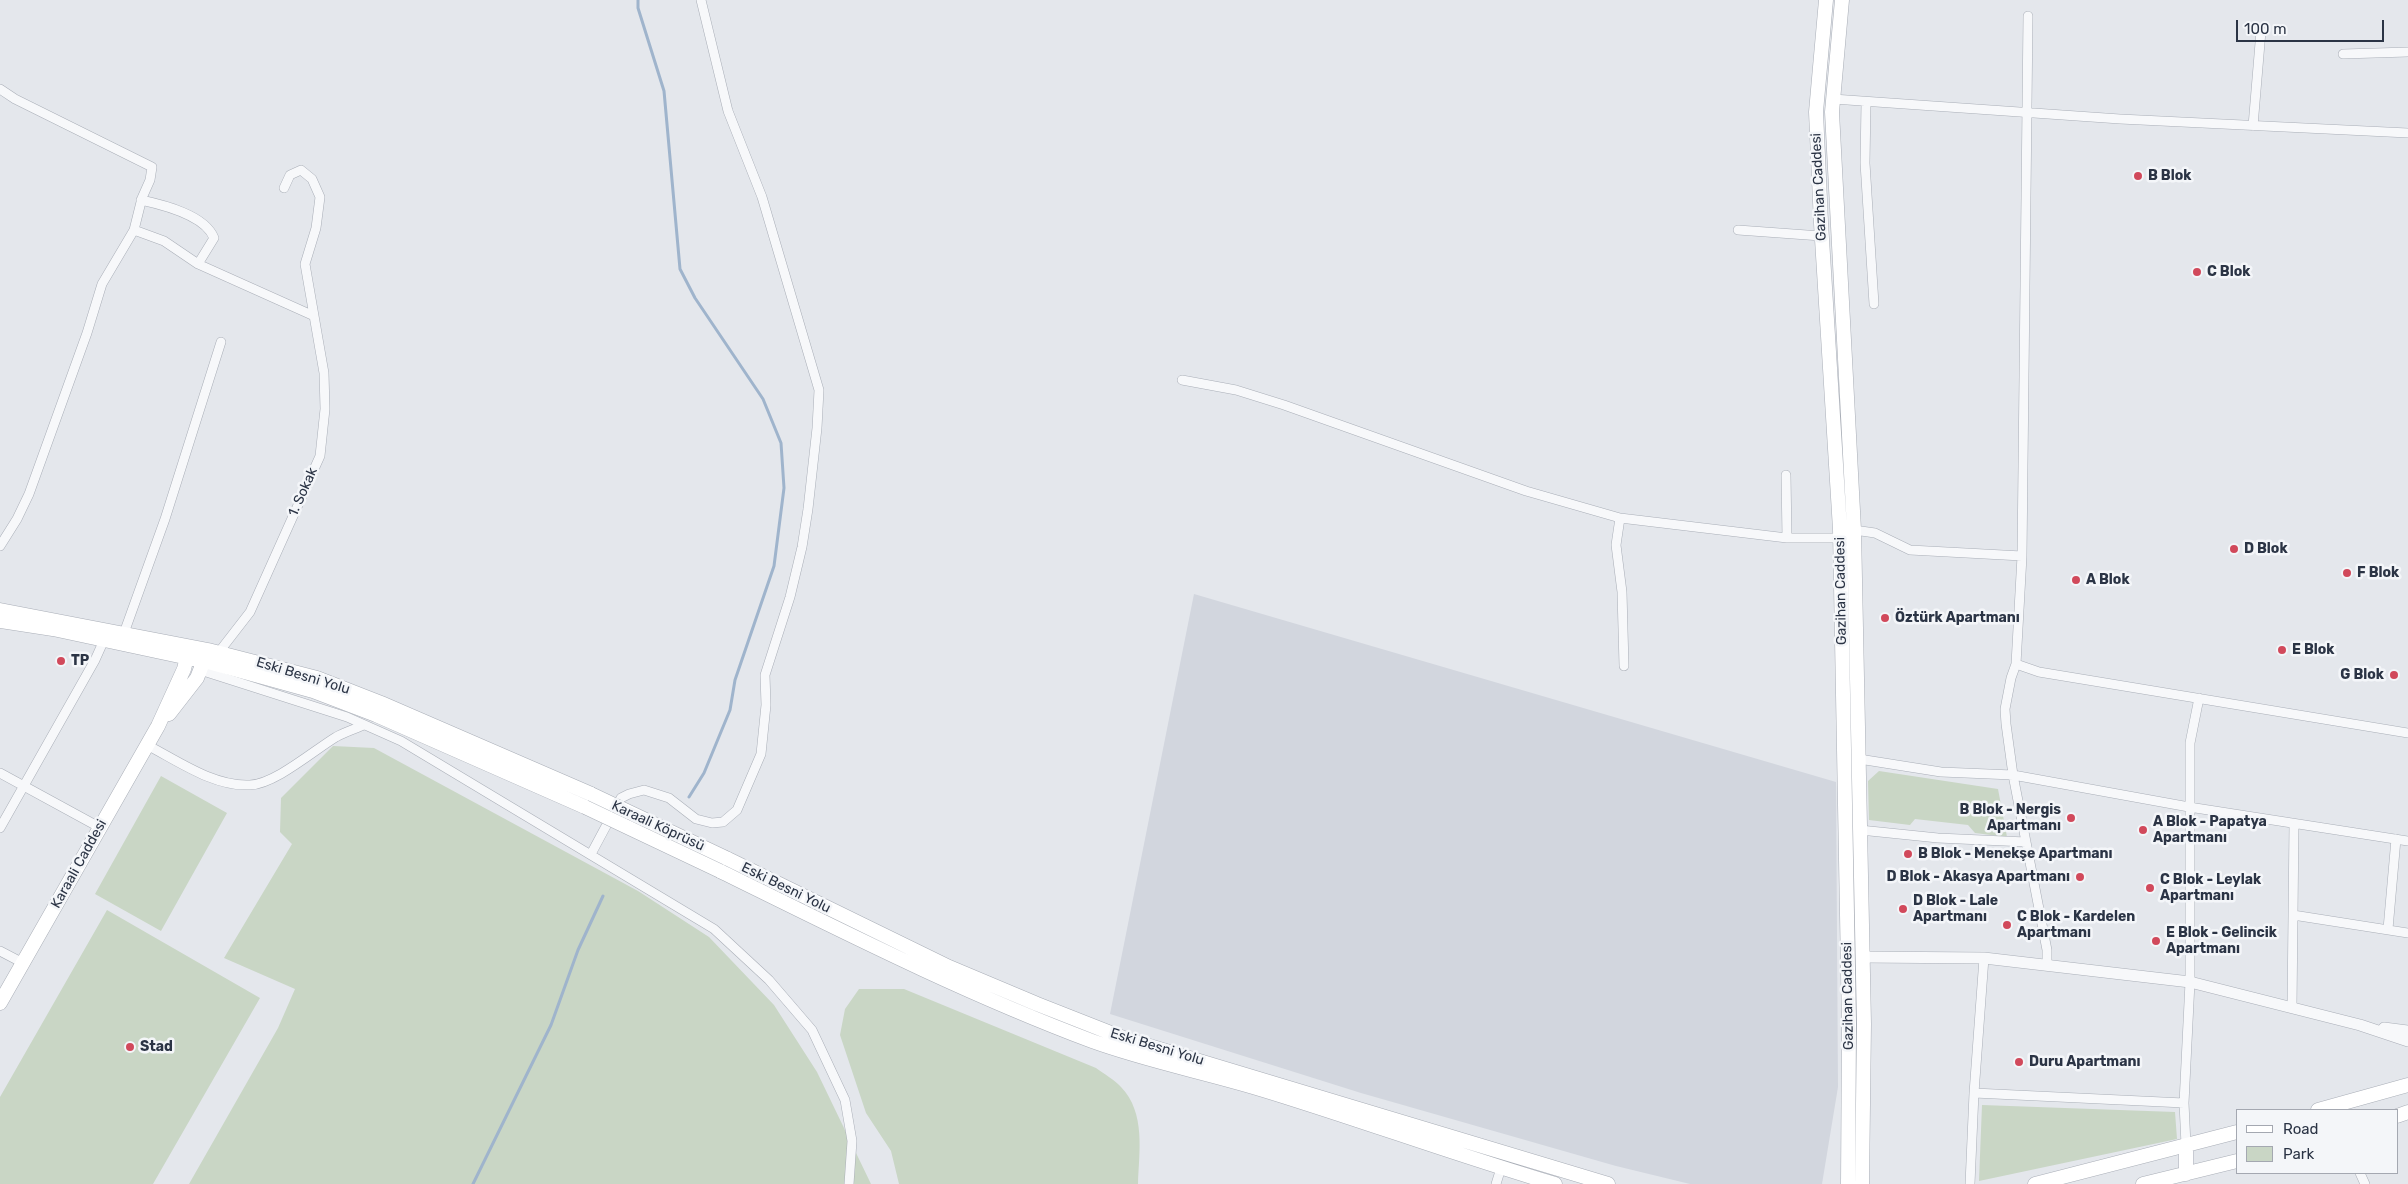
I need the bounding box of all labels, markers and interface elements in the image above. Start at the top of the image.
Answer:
scale bar [2238,10,2386,42]
text: 100 m [2244,20,2286,38]
street label: Gazihan Caddesi [1808,133,1830,241]
place label: B Blok [2148,168,2191,184]
marker: B Blok [2132,170,2144,182]
place label: C Blok [2207,264,2250,280]
marker: C Blok [2191,266,2203,278]
street label: 1. Sokak [285,465,321,519]
street label: Gazihan Caddesi [1832,537,1850,645]
place label: D Blok [2244,541,2288,557]
marker: D Blok [2228,543,2240,555]
place label: F Blok [2357,565,2399,581]
marker: F Blok [2341,567,2353,579]
place label: A Blok [2086,572,2130,588]
marker: A Blok [2070,574,2082,586]
place label: Öztürk Apartmanı [1895,610,2020,626]
marker: Öztürk Apartmanı [1879,612,1891,624]
place label: E Blok [2292,642,2335,658]
marker: E Blok [2276,644,2288,656]
place label: TP [71,653,89,669]
street label: Eski Besni Yolu [254,654,352,698]
marker: TP [55,655,67,667]
place label: G Blok [2340,667,2384,683]
marker: G Blok [2388,669,2400,681]
street label: Karaali Köprüsü [609,797,707,855]
place label: B Blok - Nergis Apartmanı [1960,802,2061,834]
marker: B Blok - Nergis Apartmanı [2065,812,2077,824]
place label: A Blok - Papatya Apartmanı [2153,814,2267,846]
street label: Karaali Caddesi [48,817,110,911]
marker: A Blok - Papatya Apartmanı [2137,824,2149,836]
place label: B Blok - Menekşe Apartmanı [1918,846,2112,862]
marker: B Blok - Menekşe Apartmanı [1902,848,1914,860]
street label: Eski Besni Yolu [739,859,833,917]
place label: D Blok - Akasya Apartmanı [1887,869,2070,885]
marker: D Blok - Akasya Apartmanı [2074,871,2086,883]
place label: C Blok - Leylak Apartmanı [2160,872,2261,904]
marker: C Blok - Leylak Apartmanı [2144,882,2156,894]
place label: D Blok - Lale Apartmanı [1913,893,1998,926]
marker: D Blok - Lale Apartmanı [1897,903,1909,915]
place label: C Blok - Kardelen Apartmanı [2017,909,2135,942]
marker: C Blok - Kardelen Apartmanı [2001,919,2013,931]
place label: E Blok - Gelincik Apartmanı [2166,925,2277,958]
marker: E Blok - Gelincik Apartmanı [2150,935,2162,947]
street label: Gazihan Caddesi [1839,942,1857,1050]
street label: Eski Besni Yolu [1108,1025,1206,1069]
place label: Stad [140,1039,173,1055]
marker: Stad [124,1041,136,1053]
place label: Duru Apartmanı [2029,1054,2140,1070]
marker: Duru Apartmanı [2013,1056,2025,1068]
legend [2236,1109,2398,1174]
text: Road [2283,1120,2319,1138]
text: Park [2283,1145,2314,1163]

